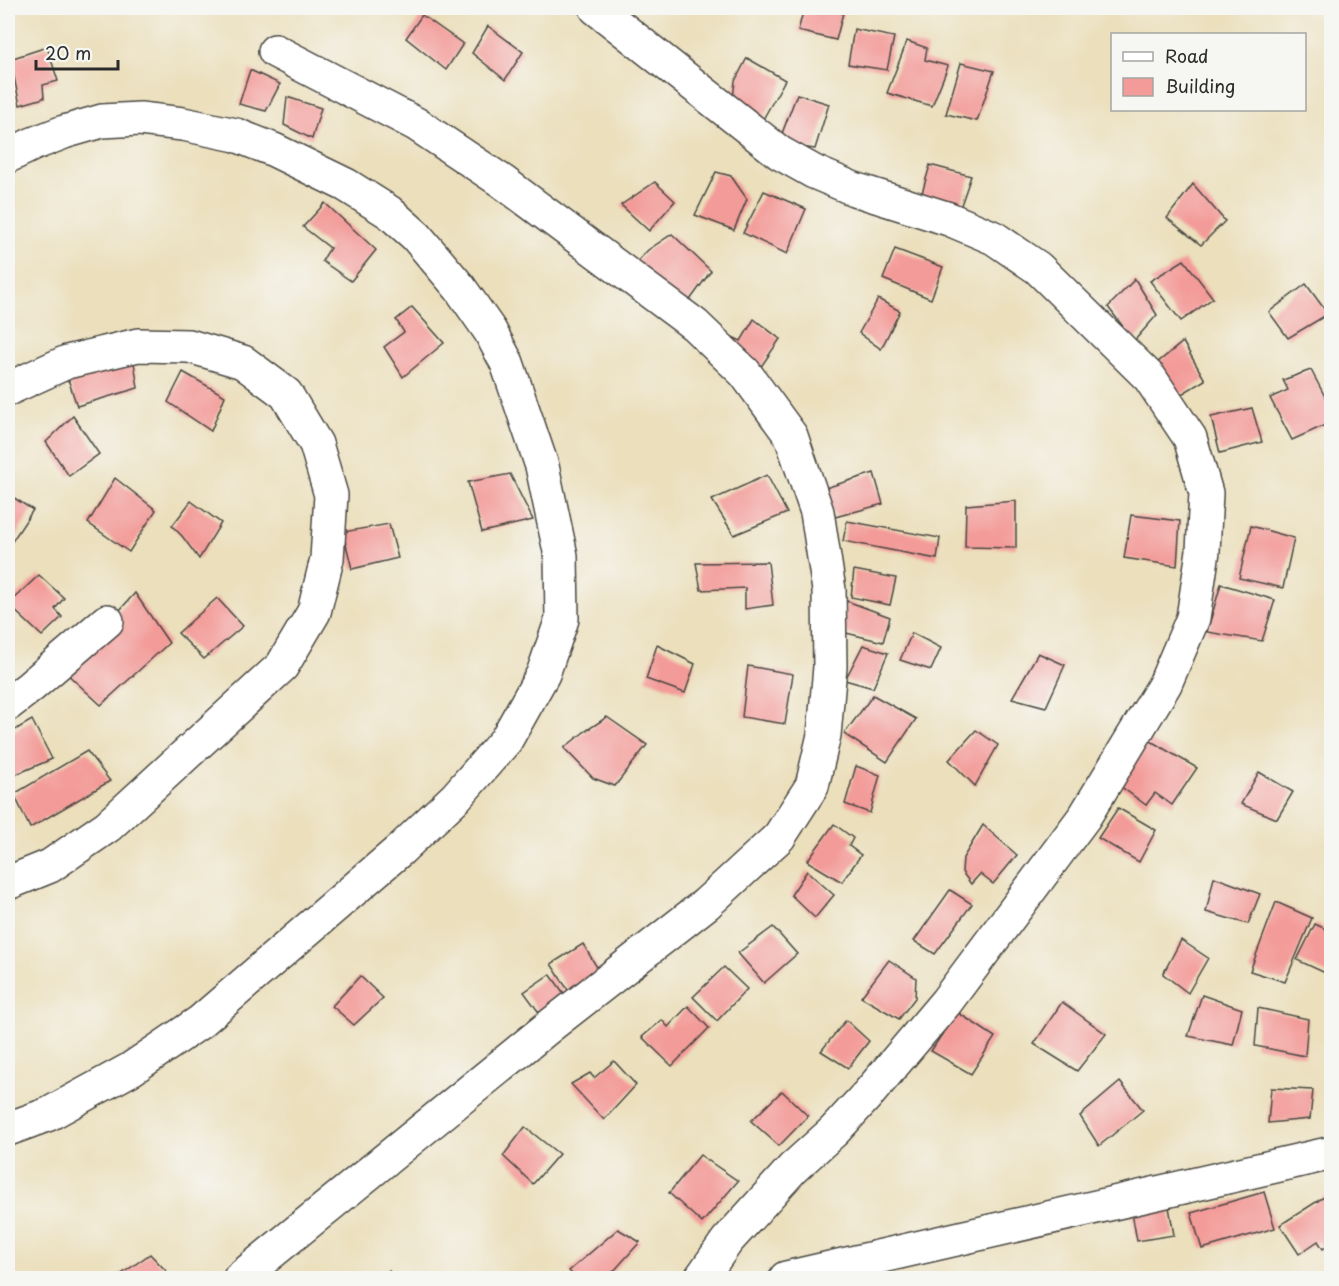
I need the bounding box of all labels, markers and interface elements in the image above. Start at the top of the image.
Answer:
scale bar [36,33,118,71]
legend [1111,33,1306,111]
text: 20 m [45,39,91,66]
text: Road [1165,42,1209,69]
text: Building [1165,72,1235,99]

